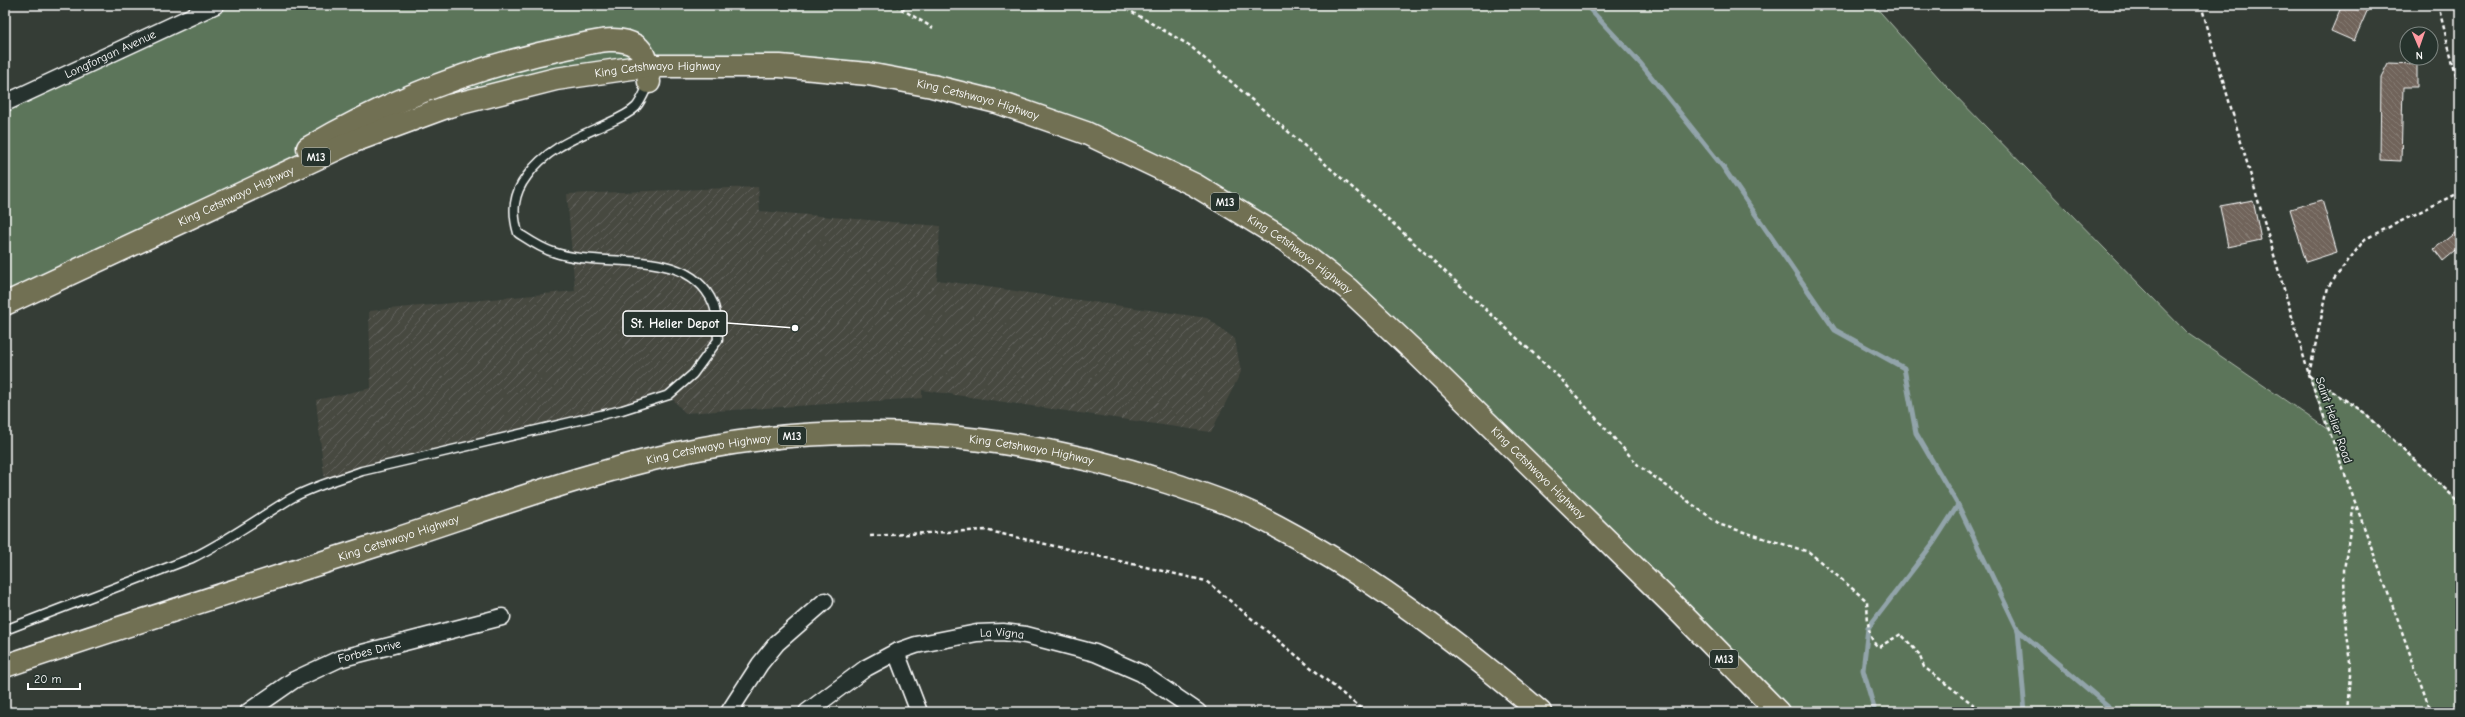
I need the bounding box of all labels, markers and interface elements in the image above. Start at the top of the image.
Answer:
north arrow [2399,26,2439,66]
street label: Longforgan Avenue [62,27,158,81]
text: N [2416,49,2423,62]
street label: King Cetshwayo Highway [594,59,721,80]
street label: King Cetshwayo Highway [916,76,1041,123]
road number: M13 [302,148,330,166]
street label: King Cetshwayo Highway [176,163,297,229]
road number: M13 [1211,193,1239,211]
street label: King Cetshwayo Highway [1245,212,1356,297]
callout: St. Helier Depot [623,311,727,336]
text: St. Helier Depot [631,316,720,331]
street label: Saint Helier Road [2313,375,2355,465]
street label: King Cetshwayo Highway [1488,424,1589,522]
road number: M13 [778,427,806,445]
street label: King Cetshwayo Highway [645,431,772,467]
street label: King Cetshwayo Highway [968,432,1096,468]
street label: King Cetshwayo Highway [336,511,461,564]
street label: La Vigna [980,625,1025,642]
street label: Forbes Drive [336,636,402,666]
road number: M13 [1710,650,1738,668]
scale bar [28,665,80,691]
text: 20 m [34,672,62,686]

